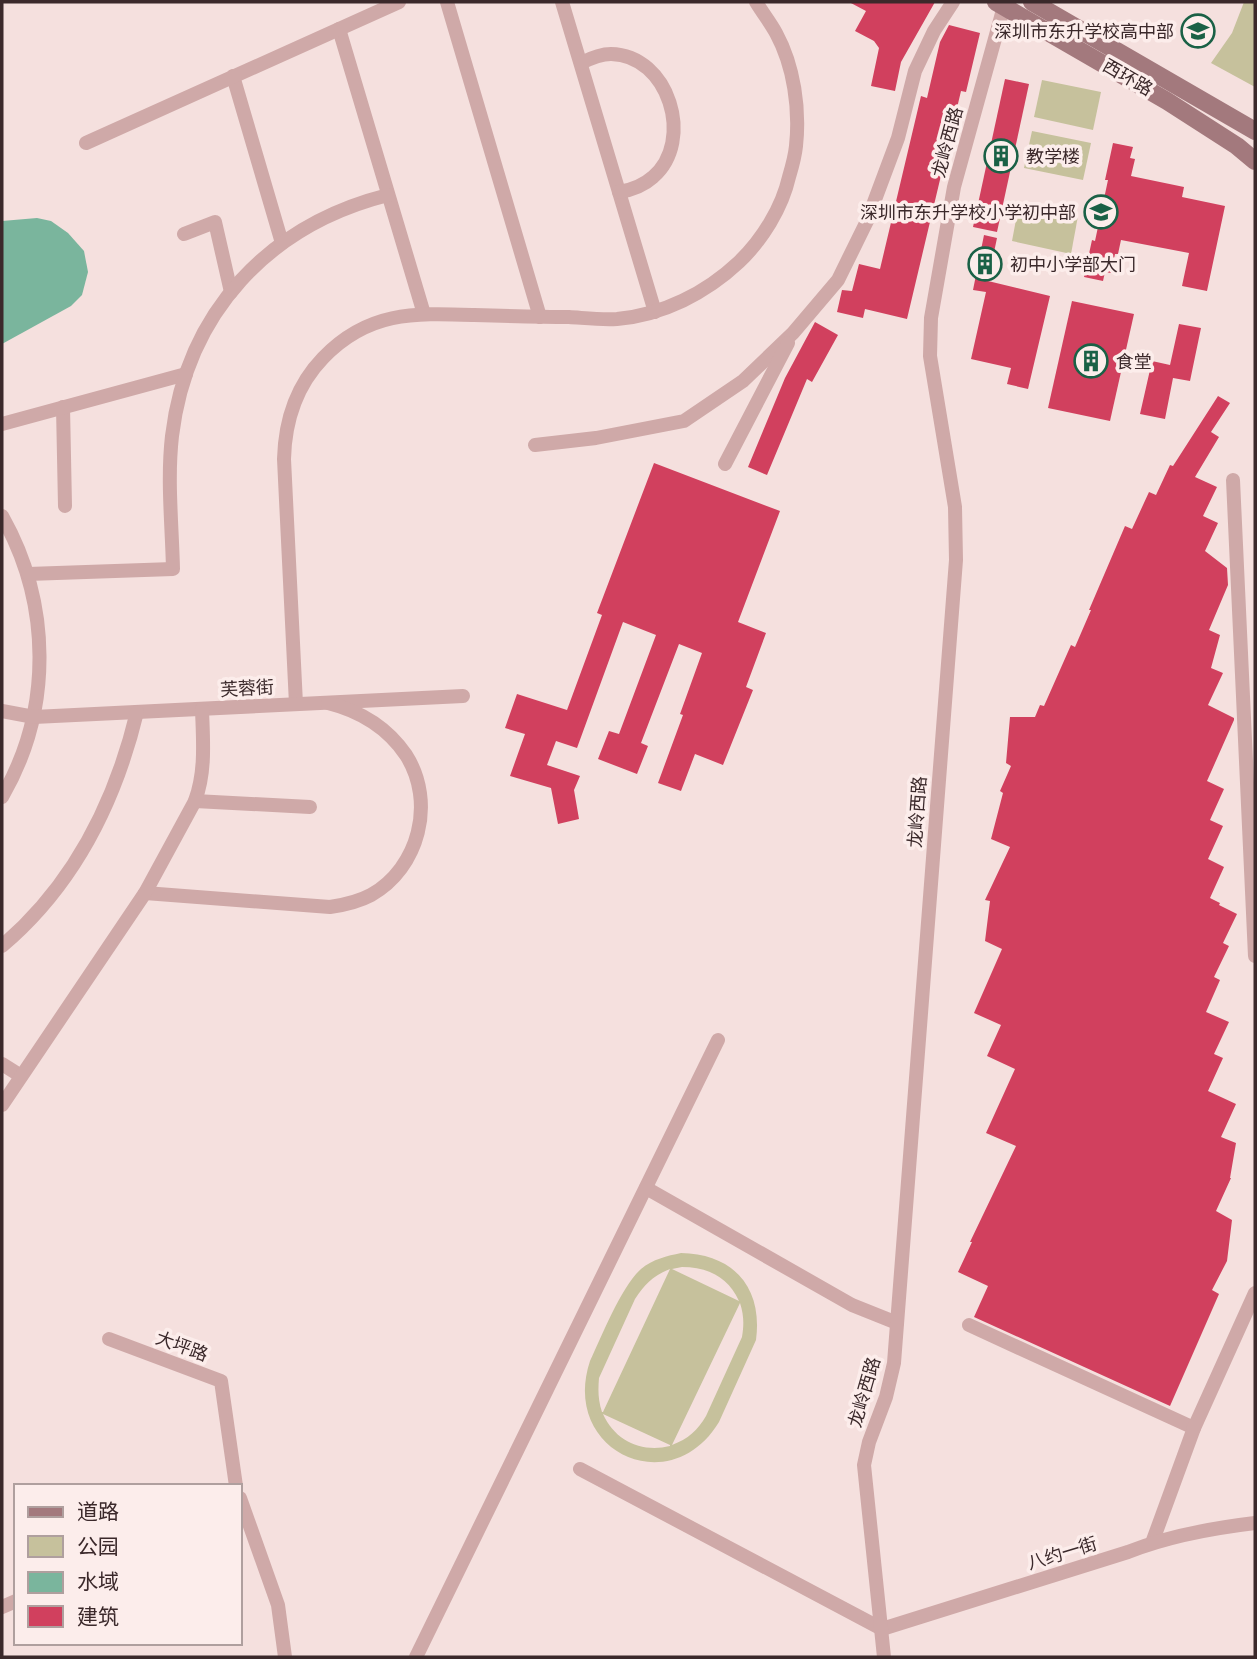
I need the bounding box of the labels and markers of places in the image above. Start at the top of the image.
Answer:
school or university icon: 深圳市东升学校高中部 [1179,12,1217,50]
place label: 深圳市东升学校高中部 [994,21,1174,42]
building icon: 教学楼 [982,137,1020,175]
place label: 教学楼 [1026,146,1080,167]
school or university icon: 深圳市东升学校小学初中部 [1082,193,1120,231]
place label: 深圳市东升学校小学初中部 [860,202,1076,223]
building icon: 初中小学部大门 [966,245,1004,283]
place label: 初中小学部大门 [1010,254,1136,275]
building icon: 食堂 [1072,342,1110,380]
place label: 食堂 [1116,351,1152,372]

